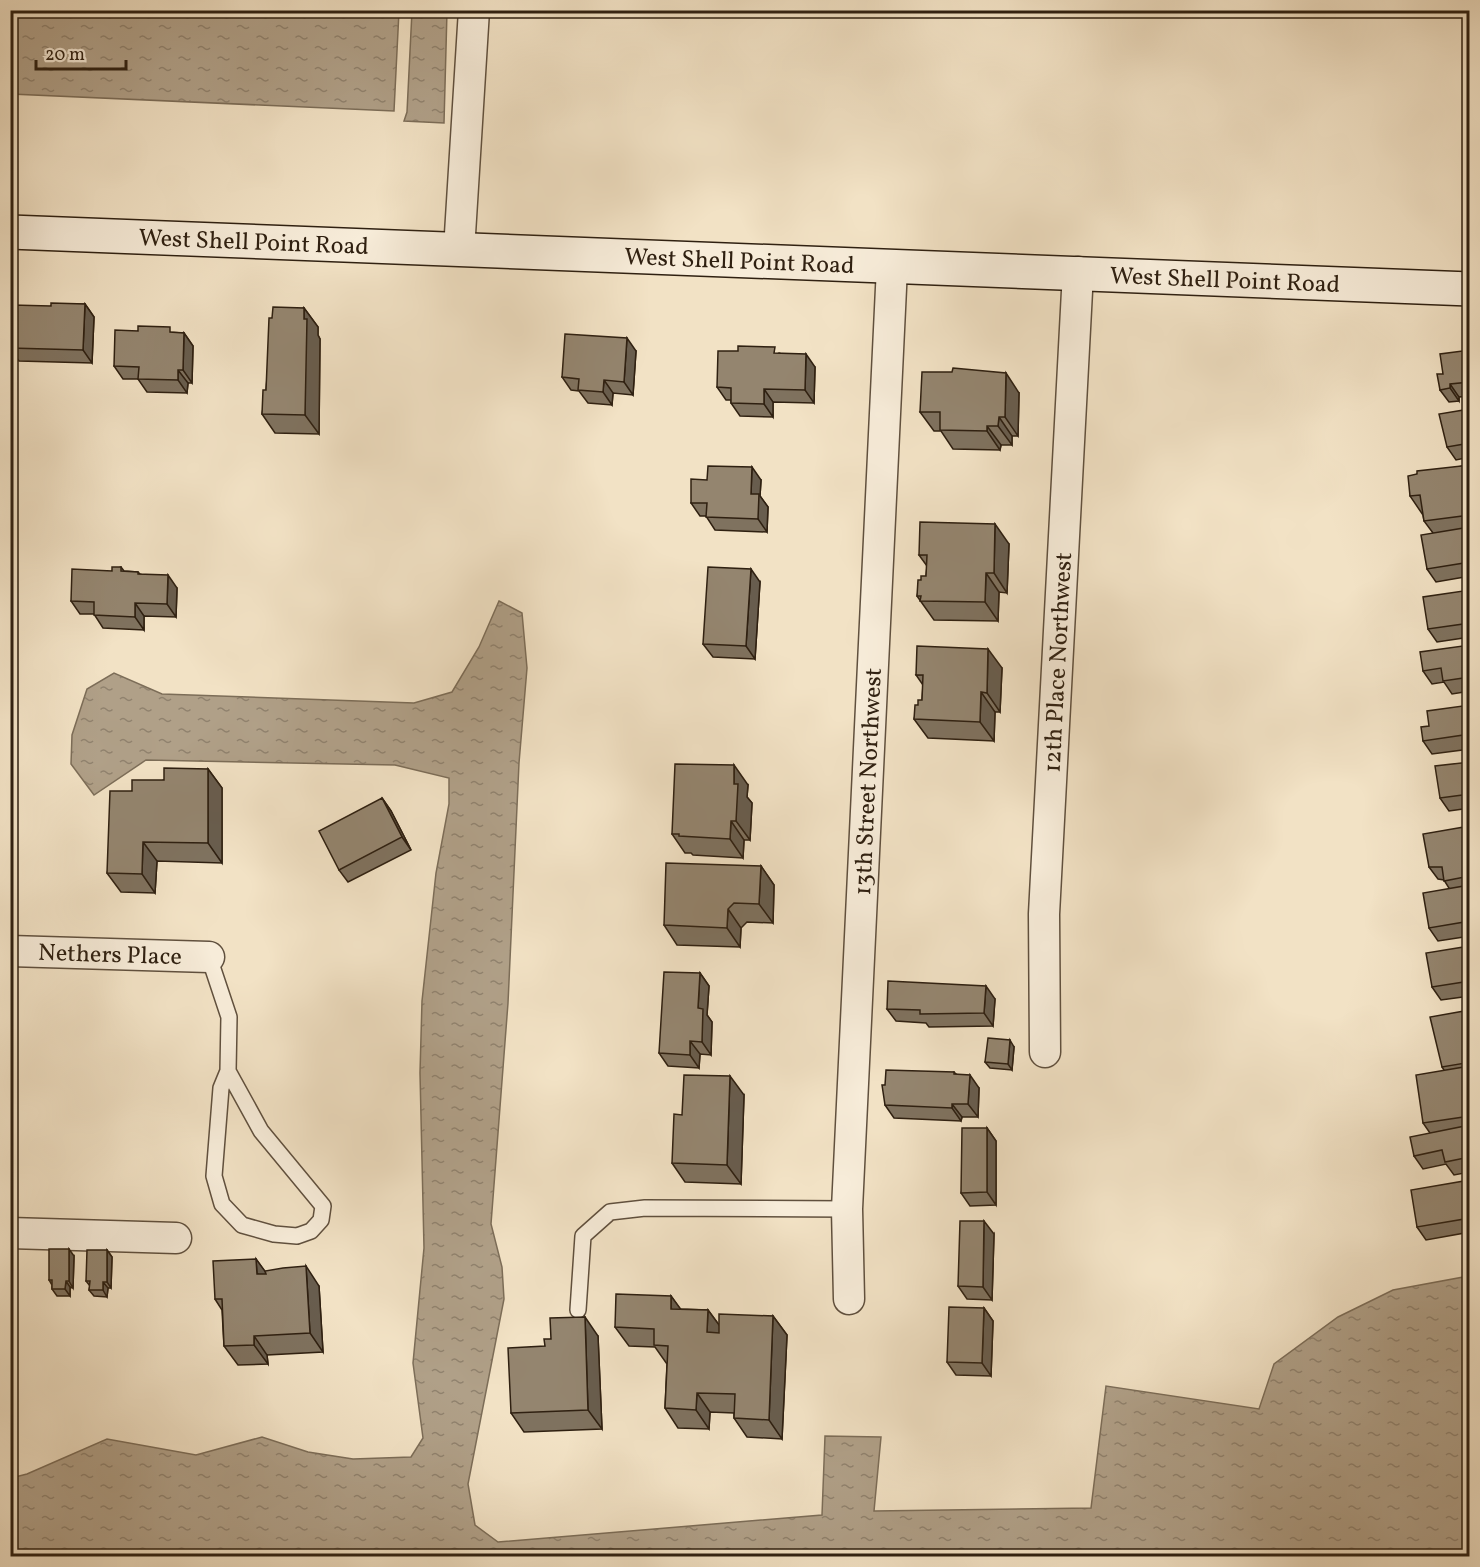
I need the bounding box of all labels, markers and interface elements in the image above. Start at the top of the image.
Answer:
scale bar [36,33,126,71]
text: 20 m [45,43,85,68]
street label: West Shell Point Road [138,222,370,265]
street label: West Shell Point Road [624,241,855,284]
street label: West Shell Point Road [1109,260,1341,303]
street label: 12th Place Northwest [1037,551,1082,774]
street label: 13th Street Northwest [847,667,892,896]
street label: Nethers Place [38,937,182,975]

